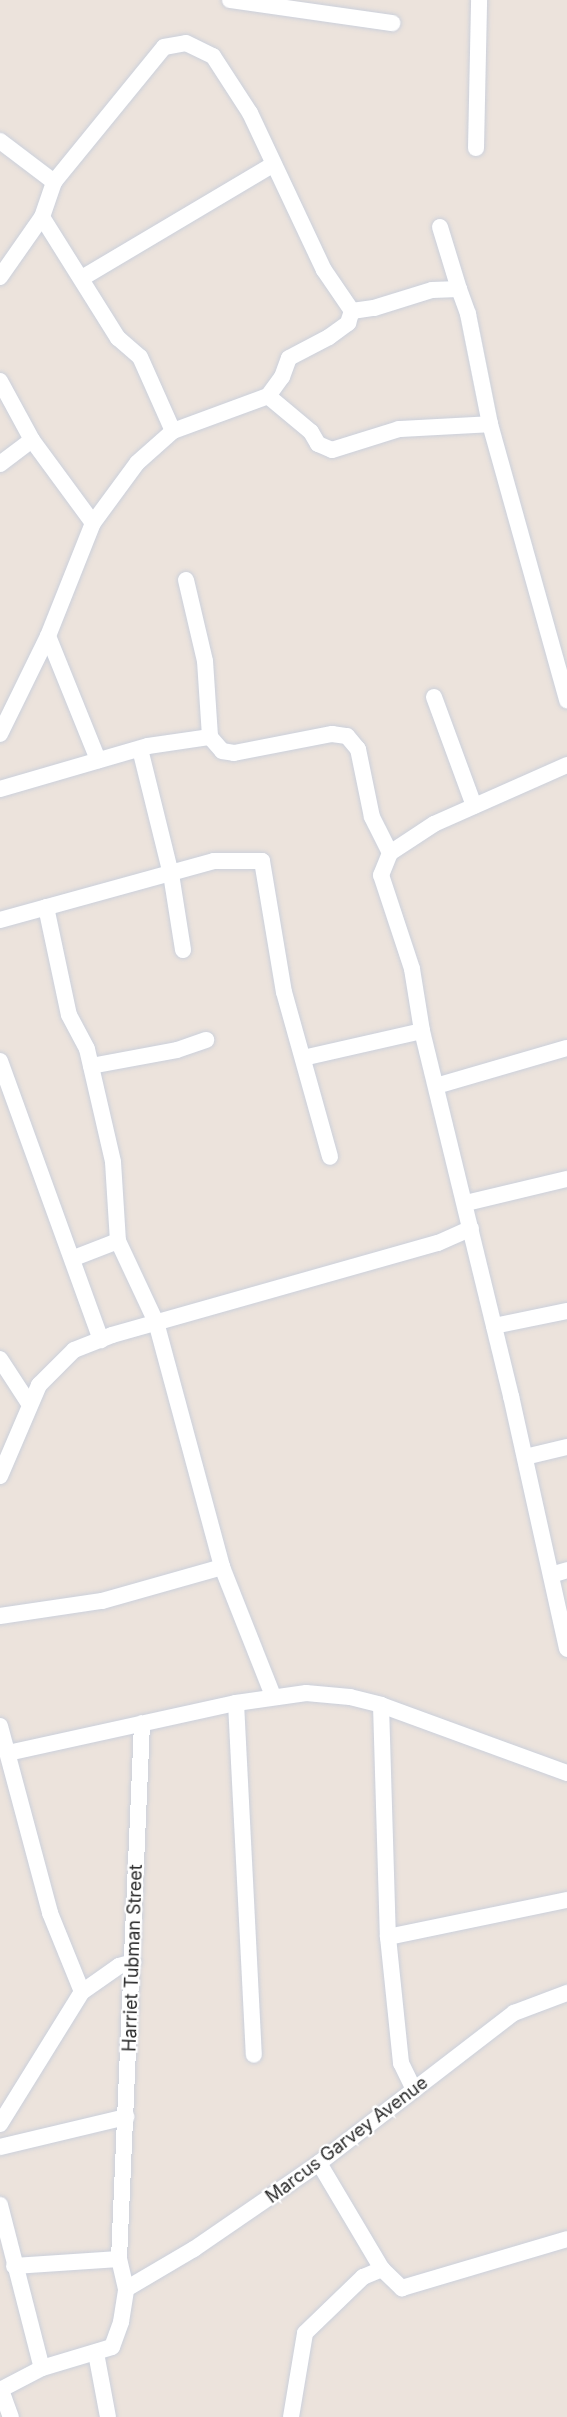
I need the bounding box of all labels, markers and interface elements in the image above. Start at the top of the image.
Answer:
street label: Harriet Tubman Street [119,1864,147,2052]
street label: Marcus Garvey Avenue [262,2072,432,2208]

